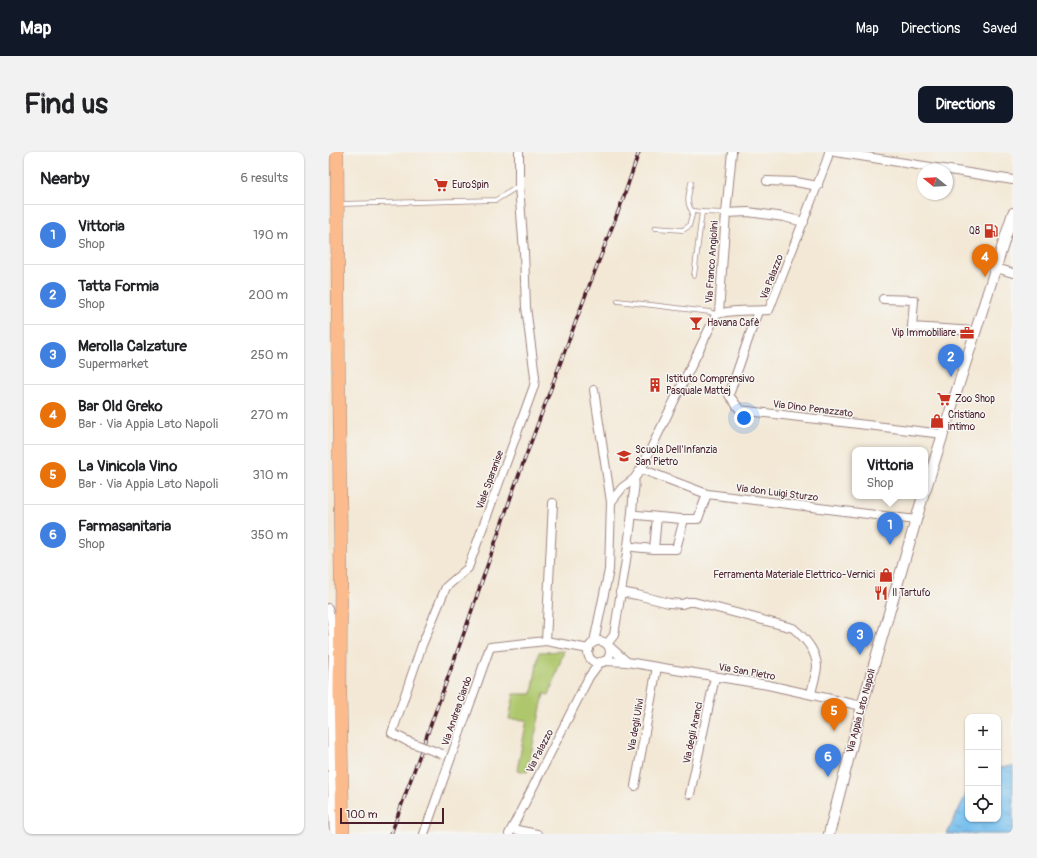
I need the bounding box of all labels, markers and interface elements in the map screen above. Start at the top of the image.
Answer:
text: Map [20,16,51,40]
text: Map [856,20,879,37]
text: Directions [901,20,960,37]
text: Saved [982,20,1017,37]
button: Directions [918,86,1013,123]
text: Find us [24,87,108,122]
north arrow [917,164,953,200]
text: Nearby [40,168,89,189]
text: 6 results [241,170,288,186]
supermarket icon: EuroSpin [433,177,449,193]
place label: EuroSpin [452,179,489,191]
text: Vittoria [78,217,125,236]
street label: Via Franco Angiolini [703,220,721,304]
fuel station icon: Q8 [983,223,999,239]
place label: Q8 [969,225,980,237]
text: 1 [50,227,56,243]
text: 190 m [253,227,288,243]
text: Shop [78,236,105,252]
pin: 4 [972,244,998,277]
street label: Via Palazzo [758,252,786,301]
text: Tatta Formia [78,277,159,296]
text: 2 [49,287,57,303]
text: 200 m [249,287,288,303]
text: Shop [78,296,105,312]
bar icon: Havana Cafè [688,315,704,331]
place label: Havana Cafè [707,317,760,329]
office icon: Vip Immobiliare [959,325,975,341]
place label: Vip Immobiliare [892,327,956,339]
text: Merolla Calzature [78,337,187,356]
pin: 2 [938,344,964,377]
text: 3 [49,347,57,363]
text: 250 m [250,347,288,363]
text: Supermarket [78,356,149,372]
place label: Istituto Comprensivo Pasquale Mattej [666,373,755,397]
building icon: Istituto Comprensivo Pasquale Mattej [647,377,663,393]
supermarket icon: Zoo Shop [936,391,952,407]
place label: Zoo Shop [955,393,995,405]
text: Bar Old Greko [78,397,162,416]
street label: Via Dino Penazzato [772,398,854,420]
text: 4 [49,407,57,423]
text: 270 m [251,407,288,423]
your location [734,408,754,428]
place label: Cristiano intimo [948,409,986,433]
shop icon: Cristiano intimo [929,413,945,429]
text: Bar · Via Appia Lato Napoli [78,416,218,432]
place label: Scuola Dell'Infanzia San Pietro [635,444,718,468]
popup [852,447,928,499]
school or university icon: Scuola Dell'Infanzia San Pietro [616,448,632,464]
street label: Viale Sparanise [474,449,506,511]
text: Vittoria [867,456,913,475]
text: La Vinicola Vino [78,457,177,476]
text: 5 [49,467,57,483]
text: 310 m [252,467,288,483]
text: Shop [867,475,894,491]
text: Bar · Via Appia Lato Napoli [78,476,218,492]
street label: Via don Luigi Sturzo [735,482,819,504]
pin: 1 [877,512,903,545]
text: Farmasanitaria [78,517,171,536]
text: 6 [49,527,57,543]
text: 350 m [250,527,288,543]
text: Shop [78,536,105,552]
shop icon: Ferramenta Materiale Elettrico-Vernici [878,567,894,583]
place label: Ferramenta Materiale Elettrico-Vernici [713,569,875,581]
restaurant icon: Il Tartufo [873,585,889,601]
place label: Il Tartufo [892,587,931,599]
pin: 3 [847,622,873,655]
street label: Via San Pietro [718,661,777,683]
street label: Via Appia Lato Napoli [844,668,878,754]
street label: Via Andrea Ciardo [439,674,475,747]
street label: Via degli Ulivi [625,698,647,752]
pin: 5 [821,698,847,731]
street label: Via degli Aranci [681,701,705,765]
map controls [965,714,1001,822]
button: + [965,714,1001,750]
street label: Via Palazzo [524,727,556,775]
pin: 6 [815,744,841,777]
button: − [965,750,1001,786]
button: locate [965,786,1001,822]
scale bar [340,806,444,825]
text: 100 m [346,808,377,821]

